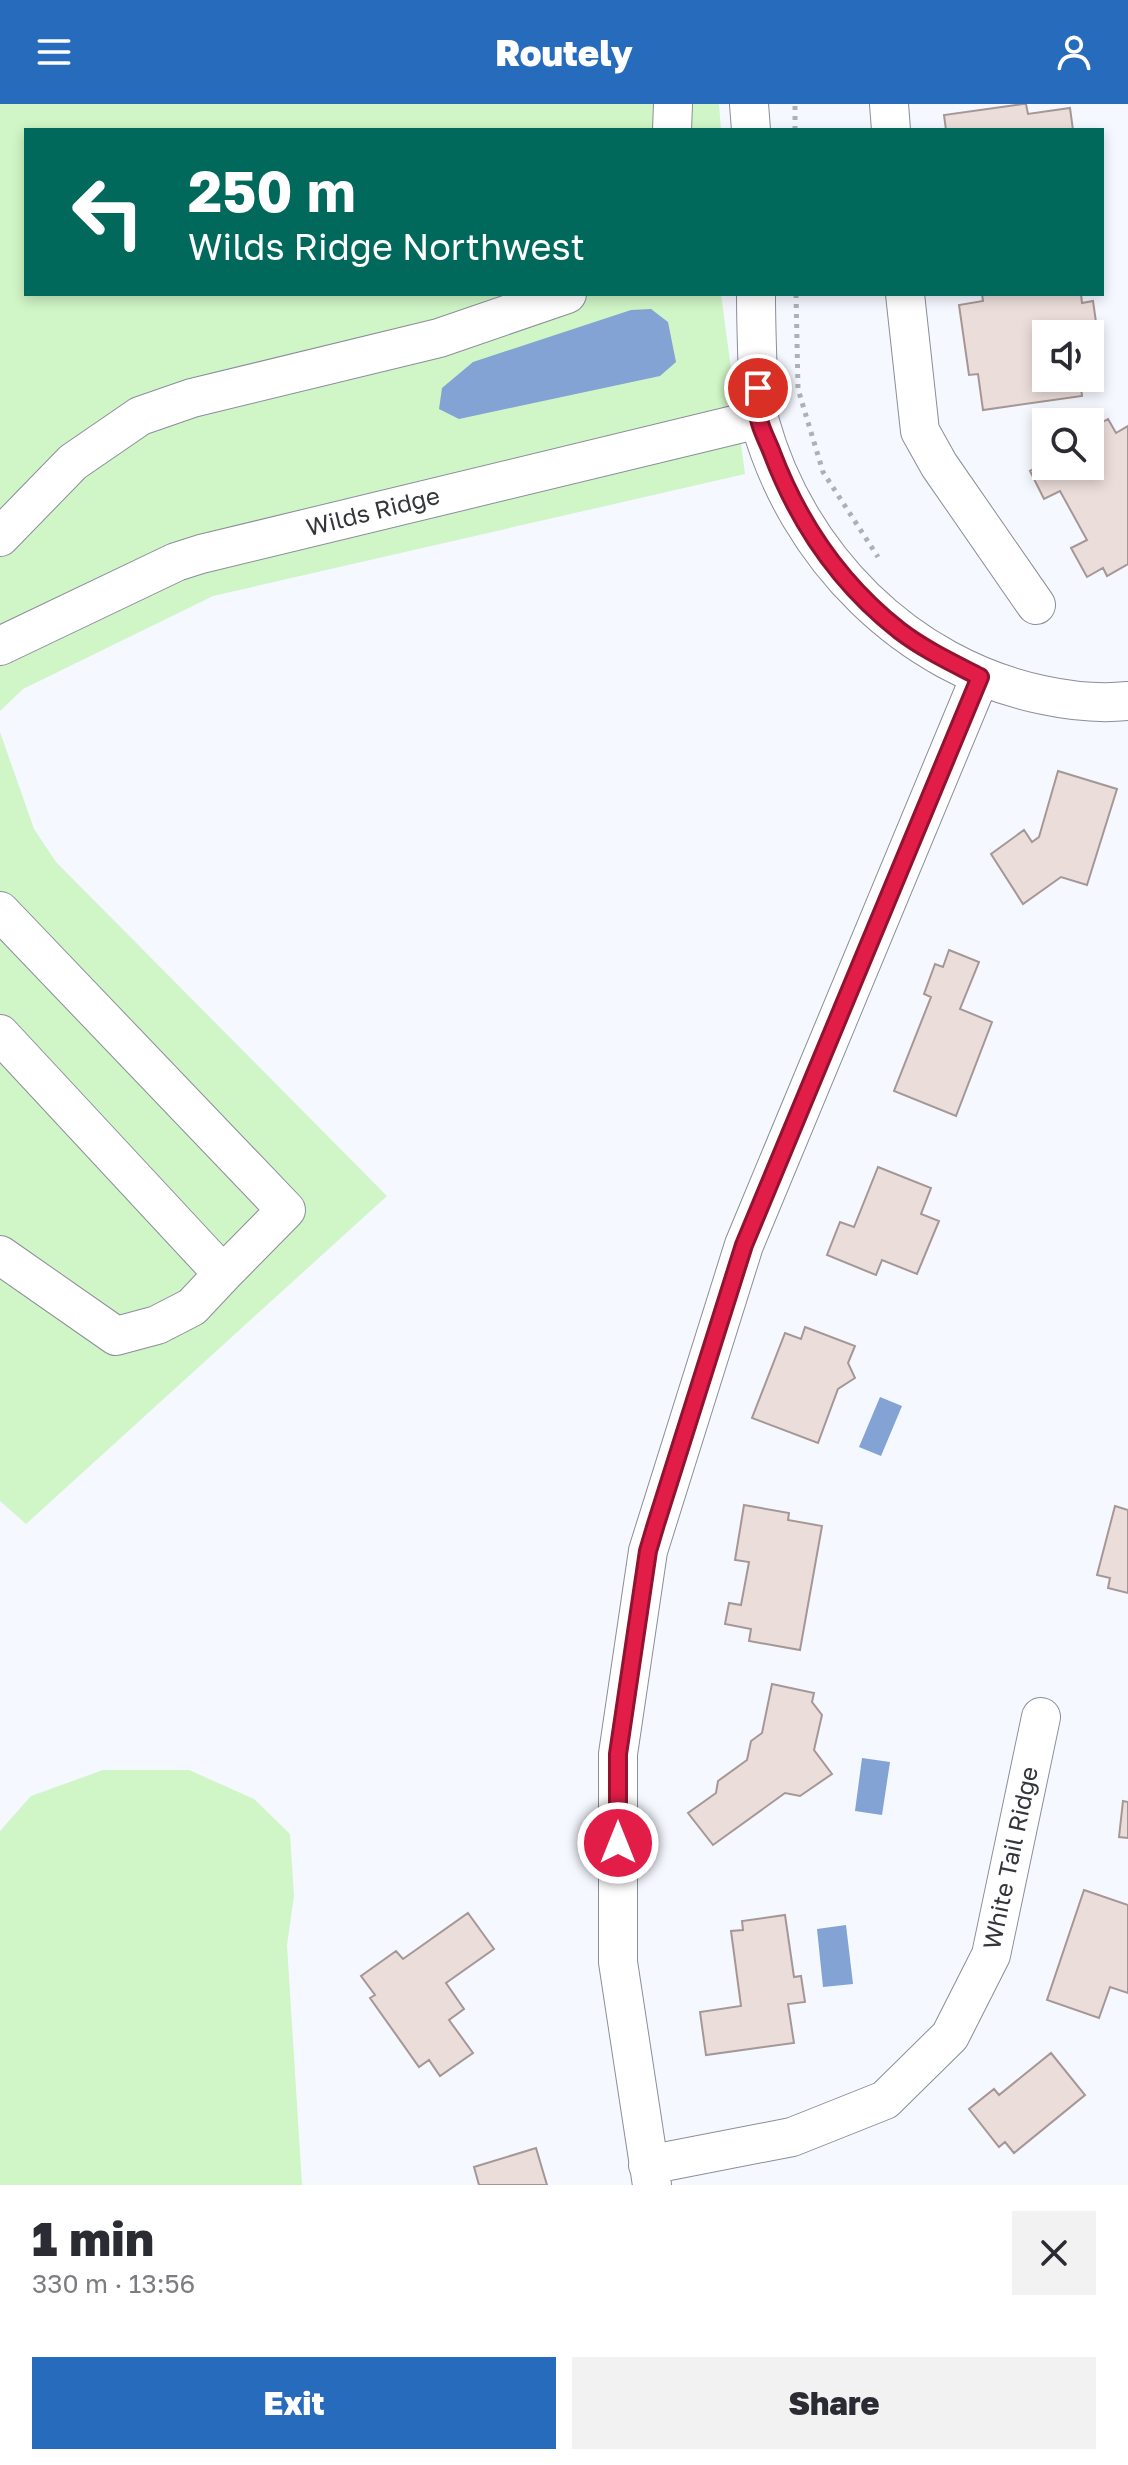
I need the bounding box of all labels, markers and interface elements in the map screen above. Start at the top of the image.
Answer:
icon: menu [32,30,76,74]
icon: person [1052,30,1096,74]
text: Routely [495,31,633,74]
text: 250 m [188,157,356,224]
icon: left [56,160,160,264]
text: Wilds Ridge Northwest [188,225,585,268]
map controls [1032,320,1104,480]
button: sound [1032,320,1104,392]
pin [724,354,792,422]
icon: arrive [736,366,780,410]
button: search [1032,408,1104,480]
street label: Wilds Ridge [303,480,442,541]
street label: White Tail Ridge [976,1764,1043,1952]
position arrow [576,1801,660,1885]
text: 1 min [32,2209,154,2267]
button: close [1012,2211,1096,2295]
text: 330 m · 13:56 [32,2268,195,2299]
button: Exit [32,2357,556,2449]
button: Share [572,2357,1096,2449]

